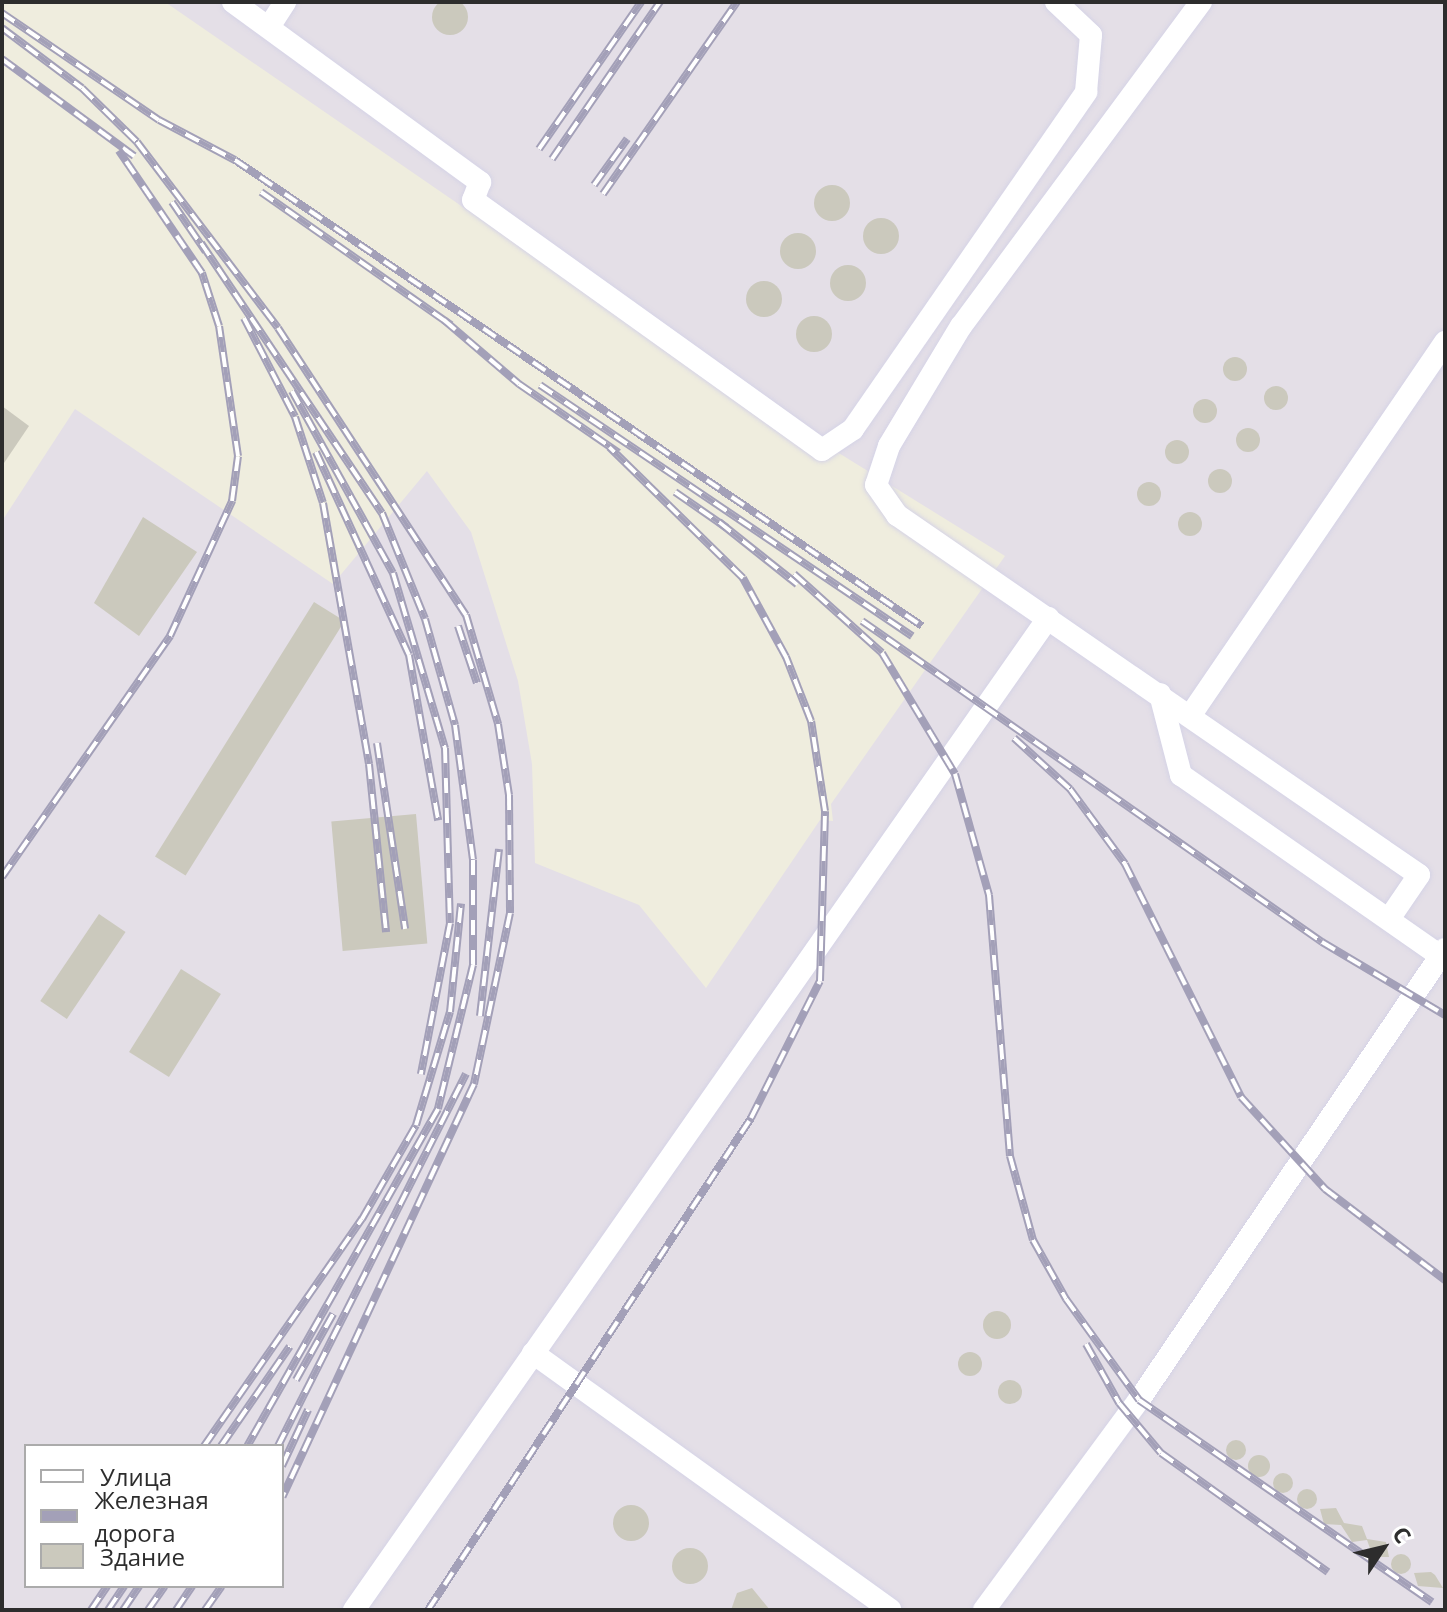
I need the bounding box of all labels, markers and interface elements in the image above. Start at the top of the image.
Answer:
legend [24,1444,284,1588]
text: Улица [100,1460,172,1493]
text: Железная дорога [94,1483,209,1549]
north arrow [1343,1508,1423,1588]
text: С [1386,1520,1419,1549]
text: Здание [100,1540,185,1573]

